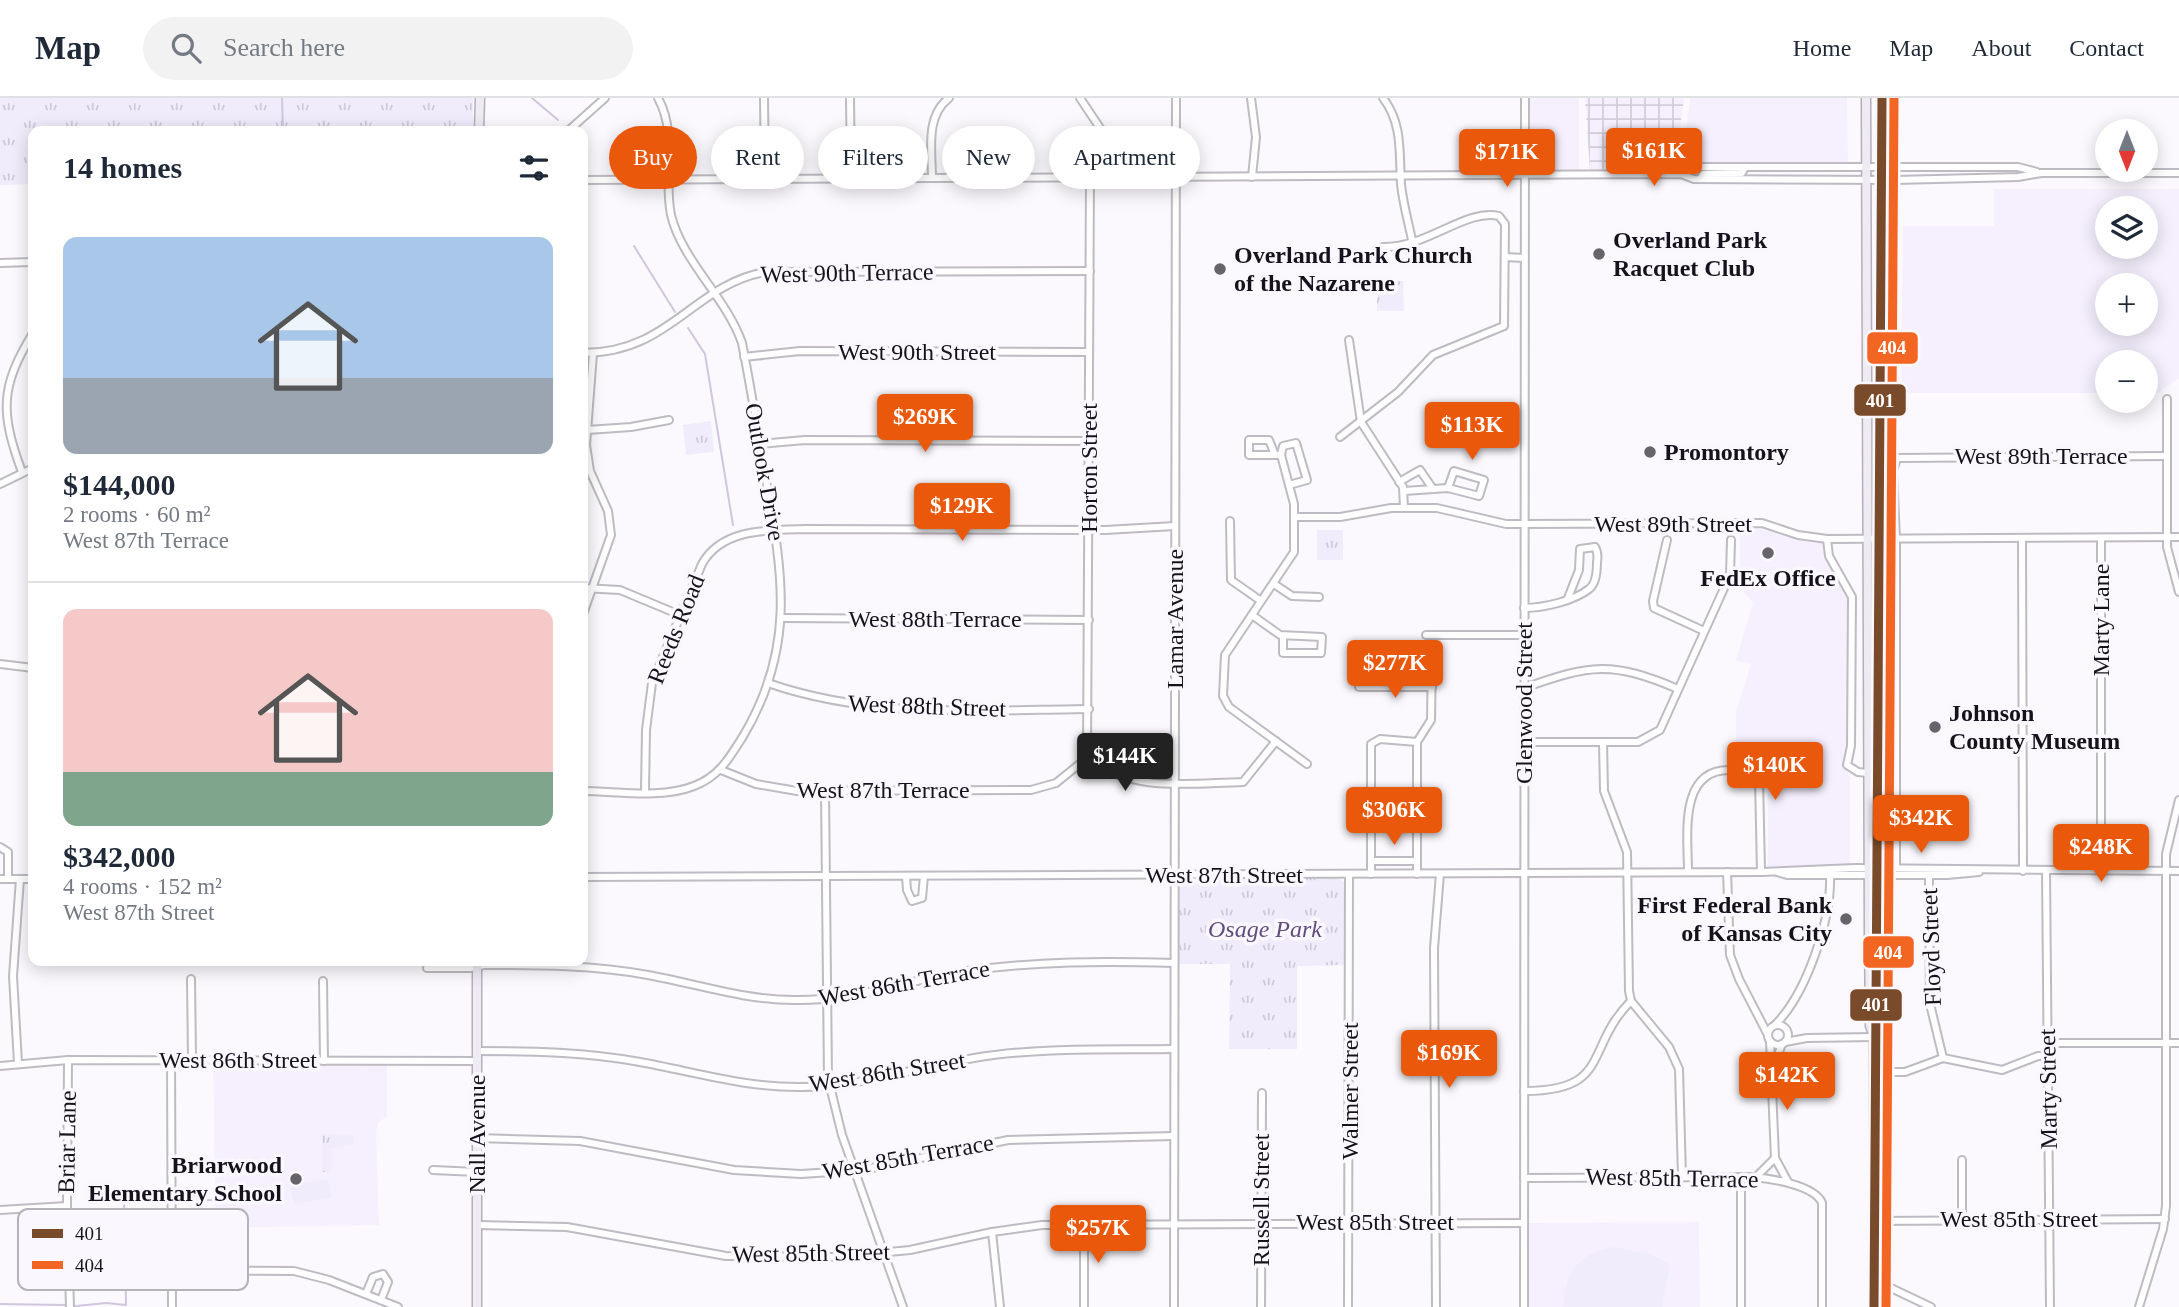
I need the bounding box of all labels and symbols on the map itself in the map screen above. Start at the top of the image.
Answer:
north arrow [2095,119,2158,182]
pin: $161K [1605,129,1703,188]
pin: $171K [1458,130,1556,189]
place label: Overland Park Racquet Club [1613,227,1768,281]
place label: Overland Park Church of the Nazarene [1234,242,1472,296]
marker: Overland Park Racquet Club [1591,246,1607,262]
street label: West 90th Terrace [760,258,934,288]
marker: Overland Park Church of the Nazarene [1212,261,1228,277]
line badge: 404 [1866,331,1919,365]
text: 404 [1878,337,1907,358]
street label: West 90th Street [838,339,996,365]
line badge: 401 [1853,383,1907,417]
text: 401 [1866,390,1894,411]
pin: $269K [876,394,974,454]
street label: Outlook Drive [740,401,790,543]
pin: $113K [1423,402,1521,462]
street label: Horton Street [1076,403,1102,533]
place label: Promontory [1664,439,1789,465]
street label: West 89th Terrace [1954,443,2128,469]
marker: Promontory [1642,444,1658,460]
pin: $129K [913,484,1011,543]
street label: West 89th Street [1594,511,1752,537]
marker: FedEx Office [1760,545,1776,561]
street label: Lamar Avenue [1162,549,1188,689]
street label: Marty Lane [2088,564,2114,676]
place label: FedEx Office [1700,565,1836,591]
street label: Reeds Road [642,571,710,687]
street label: West 88th Terrace [848,606,1022,632]
street label: Glenwood Street [1511,622,1537,784]
pin: $277K [1346,640,1444,700]
street label: West 88th Street [848,690,1007,722]
place label: Johnson County Museum [1949,700,2120,754]
marker: Johnson County Museum [1927,719,1943,735]
pin: $144K [1076,734,1174,793]
pin: $140K [1726,742,1824,802]
street label: West 87th Terrace [796,777,970,803]
pin: $306K [1345,788,1443,847]
pin: $342K [1872,796,1970,855]
pin: $248K [2052,824,2150,884]
street label: West 87th Street [1145,862,1303,888]
street label: Floyd Street [1916,887,1946,1006]
place label: First Federal Bank of Kansas City [1637,892,1833,946]
marker: First Federal Bank of Kansas City [1838,911,1854,927]
park label: Osage Park [1208,916,1322,942]
line badge: 404 [1862,935,1915,969]
text: 404 [1874,942,1903,963]
street label: West 86th Terrace [816,955,992,1011]
line badge: 401 [1849,988,1903,1022]
text: 401 [1862,994,1890,1015]
street label: Walmer Street [1337,1022,1363,1160]
street label: Marty Street [2034,1028,2062,1150]
pin: $169K [1400,1030,1498,1090]
street label: West 86th Street [159,1047,317,1073]
street label: West 86th Street [807,1047,967,1097]
pin: $142K [1738,1052,1836,1112]
street label: Nall Avenue [464,1075,490,1193]
street label: Briar Lane [53,1090,81,1194]
street label: West 85th Terrace [820,1129,996,1185]
street label: Russell Street [1248,1133,1274,1266]
place label: Briarwood Elementary School [88,1152,283,1206]
street label: West 85th Terrace [1585,1163,1759,1193]
marker: Briarwood Elementary School [288,1171,304,1187]
pin: $257K [1049,1206,1147,1265]
street label: West 85th Street [1940,1206,2098,1232]
legend [18,1209,248,1290]
street label: West 85th Street [1296,1209,1454,1235]
text: 401 [75,1223,104,1244]
street label: West 85th Street [732,1239,891,1267]
text: 404 [75,1255,104,1276]

